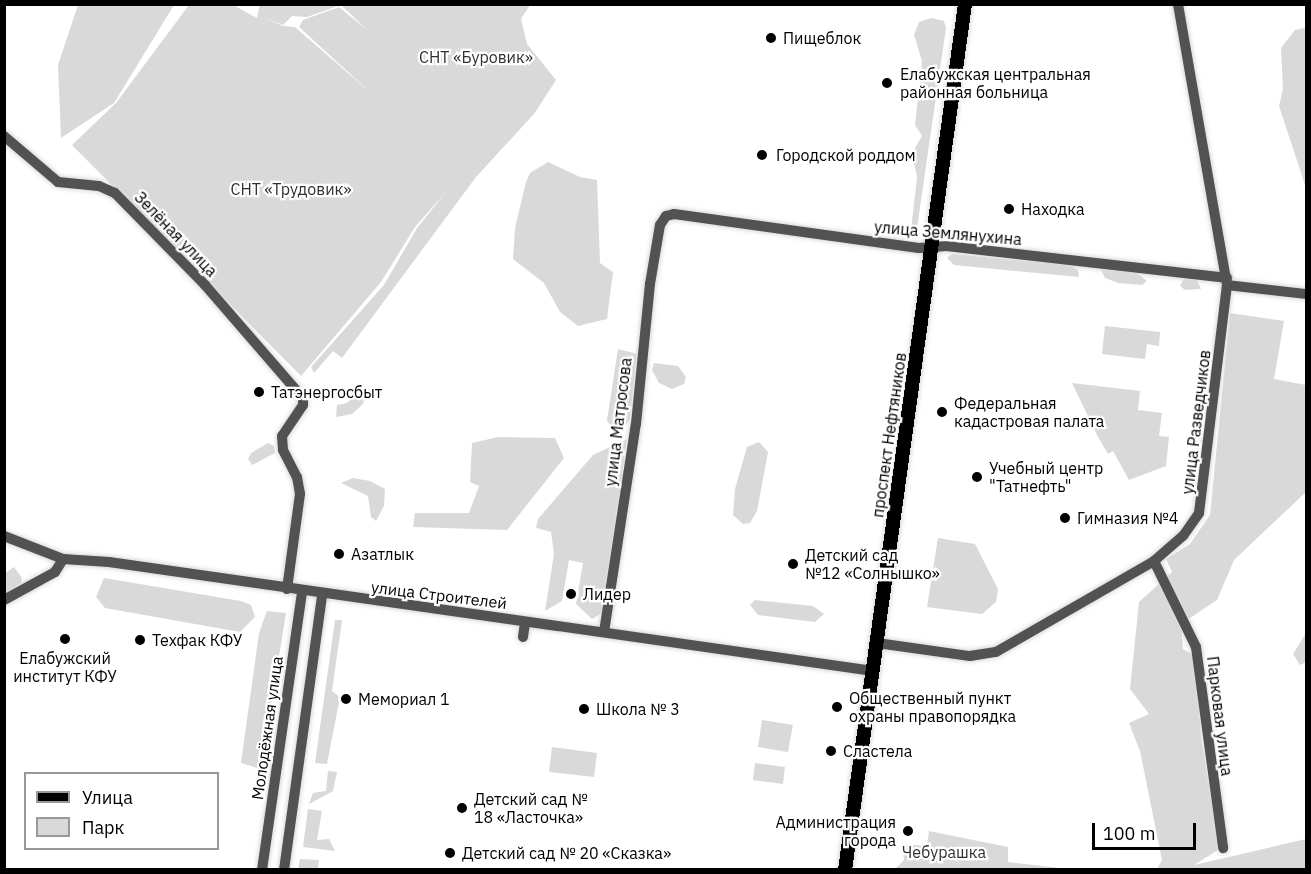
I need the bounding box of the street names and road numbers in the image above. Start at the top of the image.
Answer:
street label: Зелёная улица [131,188,221,280]
street label: улица Землянухина [873,217,1023,249]
street label: улица Разведчиков [1178,349,1214,495]
street label: проспект Нефтяников [868,351,910,519]
street label: улица Матросова [601,357,635,487]
street label: улица Строителей [370,577,508,613]
street label: Молодёжная улица [247,655,287,801]
street label: Парковая улица [1203,655,1237,777]

